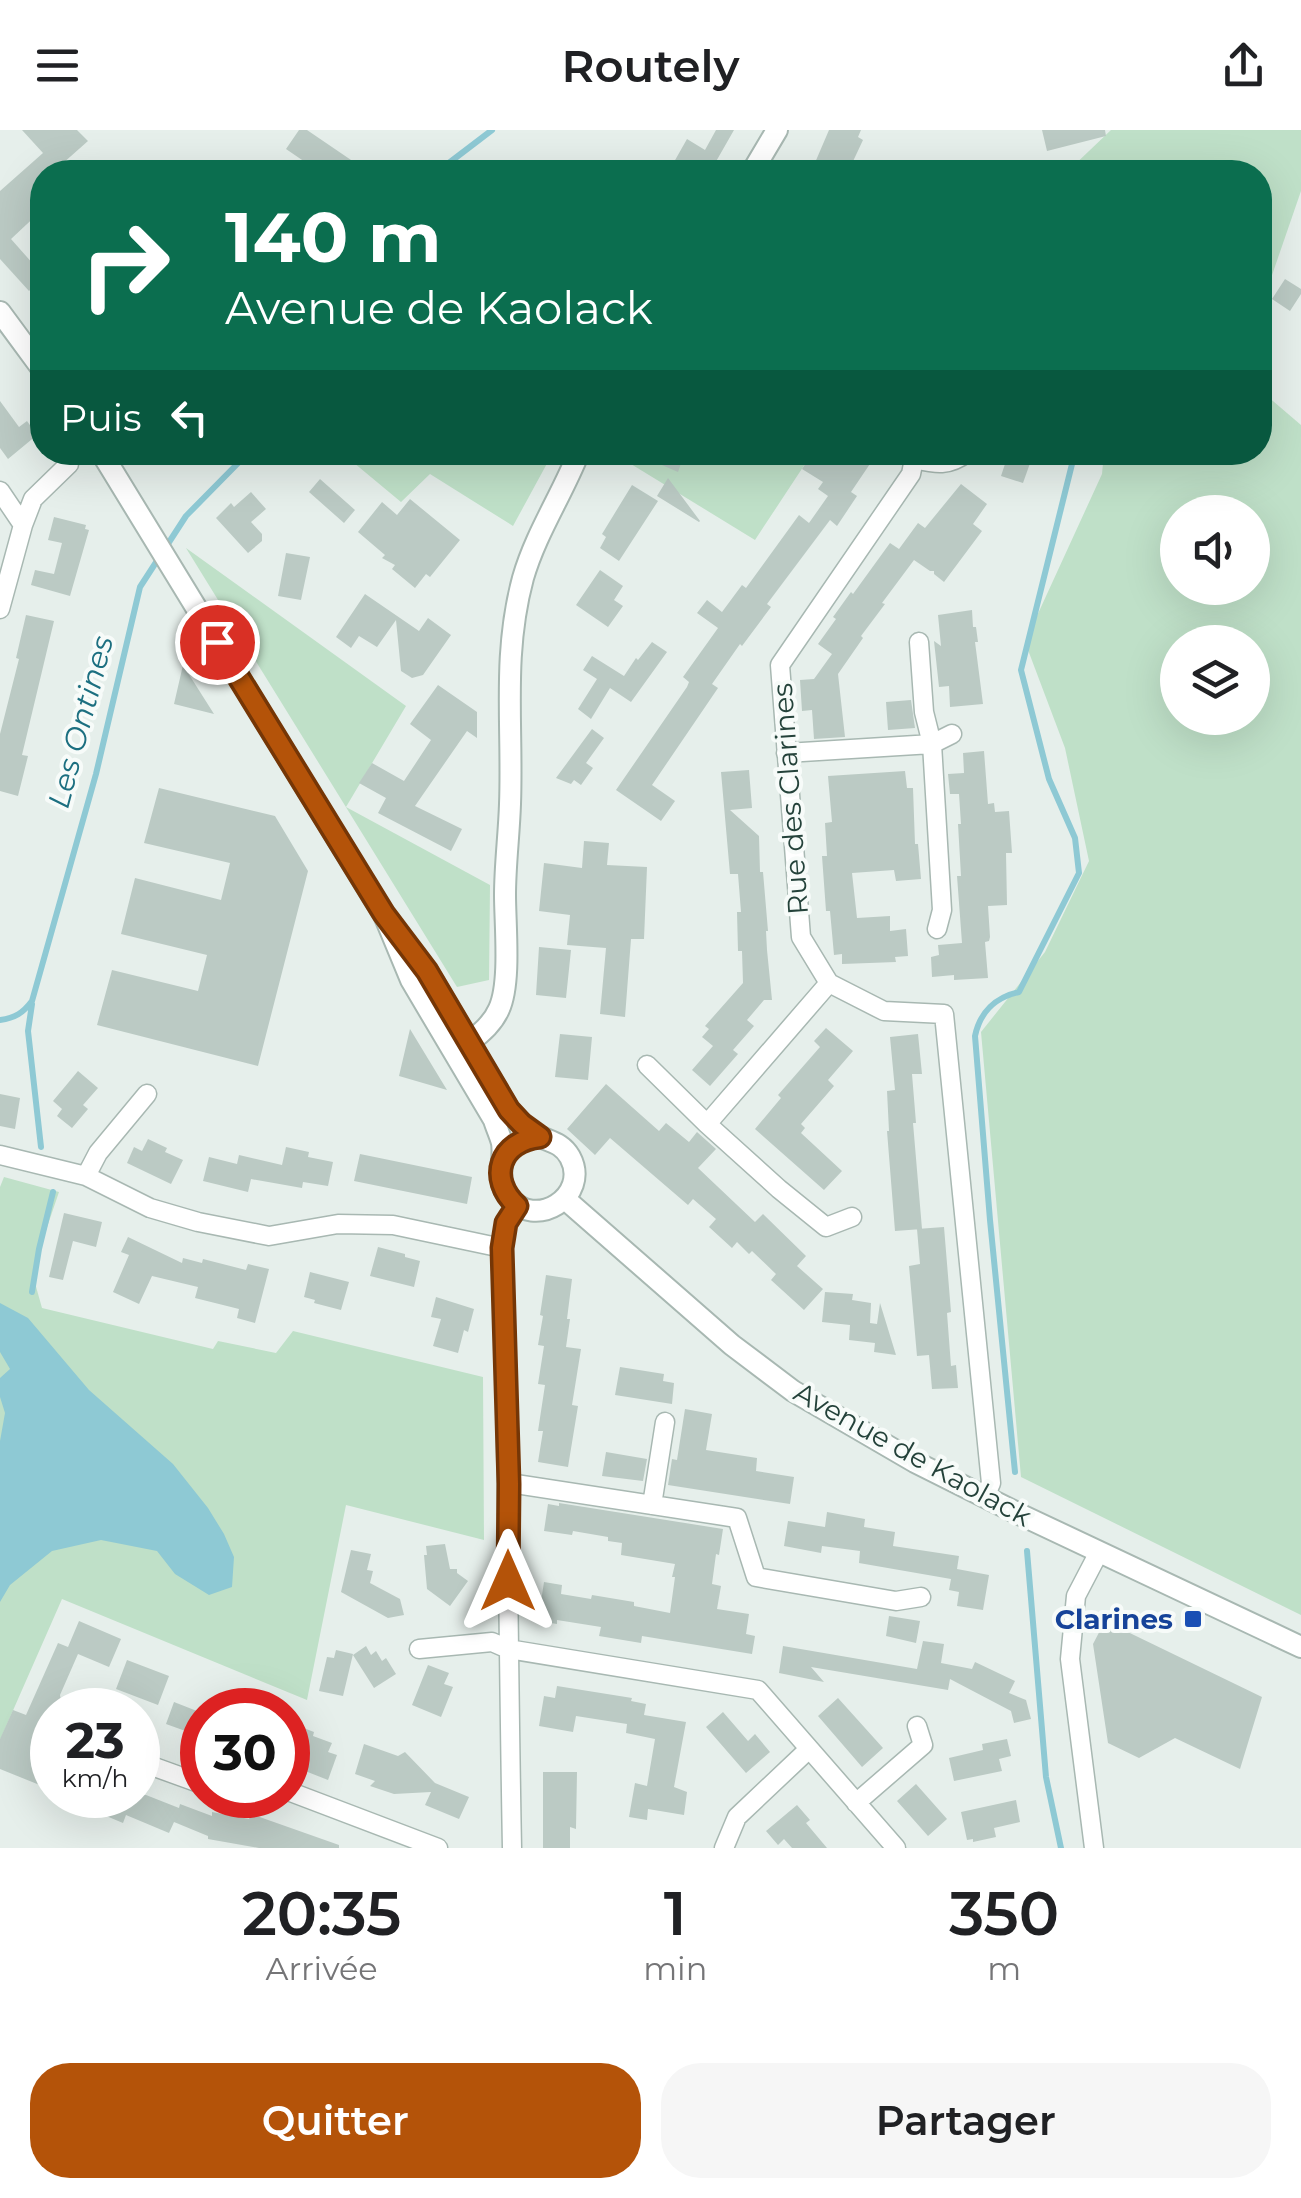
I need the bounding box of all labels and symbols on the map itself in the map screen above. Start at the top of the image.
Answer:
pin [175,600,260,685]
water label: Les Ontines [40,631,121,812]
street label: Rue des Clarines [765,682,815,916]
street label: Avenue de Kaolack [788,1375,1038,1534]
position arrow [456,1529,560,1633]
place label: Clarines [1055,1602,1173,1636]
marker: Clarines [1182,1608,1204,1630]
speed limit sign: 30 [180,1688,310,1818]

